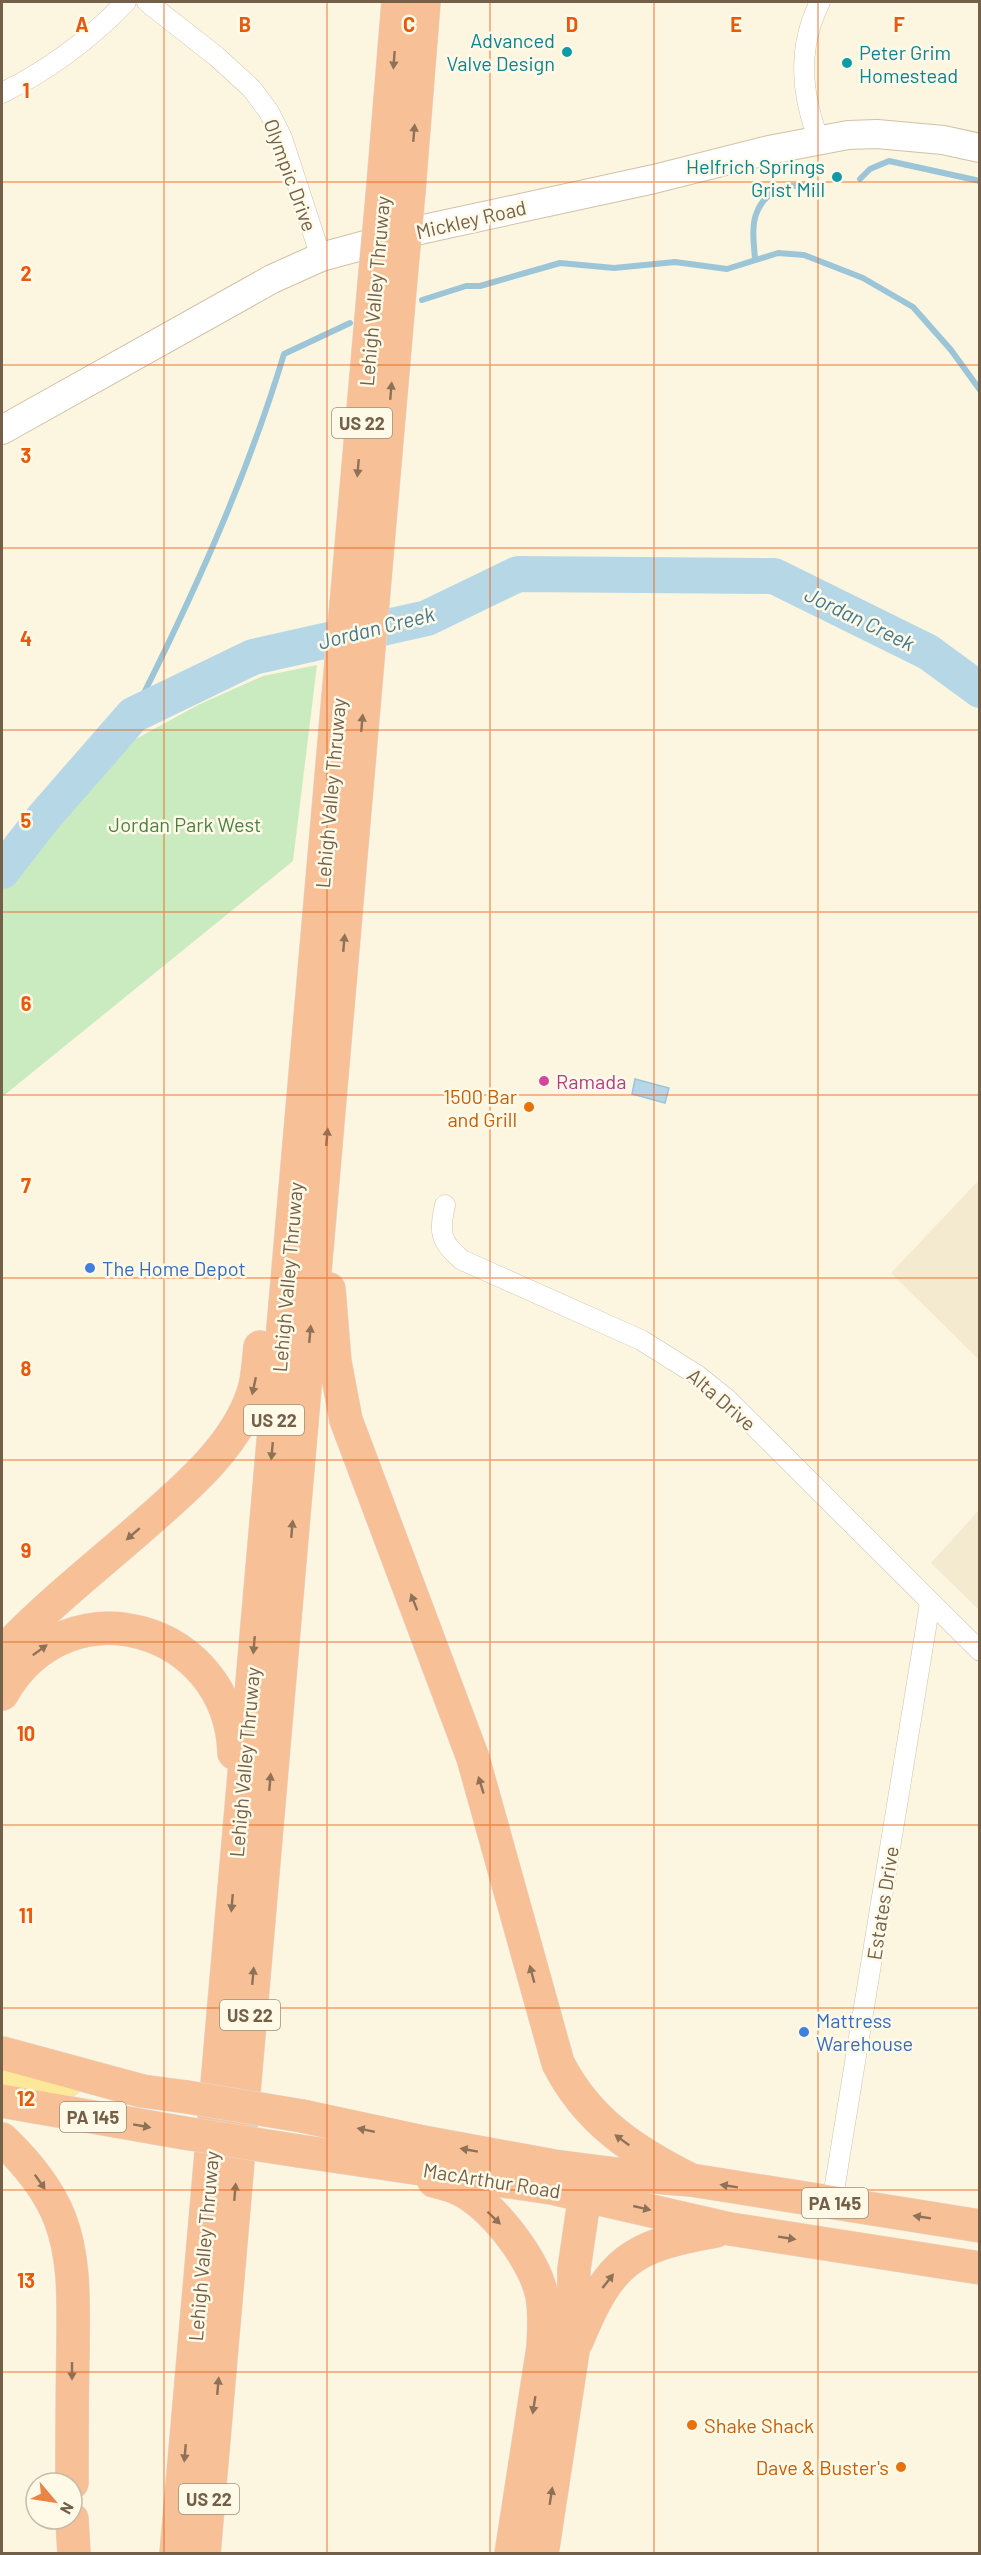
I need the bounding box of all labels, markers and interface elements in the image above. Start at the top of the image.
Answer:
text: A [75,12,89,36]
text: B [239,12,251,36]
text: C [403,12,415,36]
text: D [566,12,578,36]
text: E [730,12,742,36]
text: F [893,12,905,36]
place label: Advanced Valve Design [447,28,555,75]
place label: Peter Grim Homestead [859,40,958,87]
marker: Advanced Valve Design [560,45,574,59]
one-way arrow [389,50,399,69]
marker: Peter Grim Homestead [840,56,854,70]
text: 1 [22,78,30,102]
street label: Olympic Drive [260,115,322,235]
one-way arrow [409,123,419,142]
place label: Helfrich Springs Grist Mill [686,154,825,201]
marker: Helfrich Springs Grist Mill [830,170,844,184]
street label: Lehigh Valley Thruway [354,195,394,387]
street label: Mickley Road [414,195,528,243]
text: 2 [20,261,32,285]
one-way arrow [386,381,396,400]
road number: US 22 [332,408,392,438]
text: 3 [21,443,31,467]
one-way arrow [353,459,363,478]
water label: Jordan Creek [801,581,920,656]
water label: Jordan Creek [315,600,438,654]
text: 4 [20,626,32,650]
street label: Lehigh Valley Thruway [310,697,350,889]
one-way arrow [357,713,367,732]
text: 5 [21,808,32,832]
park label: Jordan Park West [109,812,261,836]
one-way arrow [339,933,348,952]
text: 6 [21,991,32,1015]
place label: Ramada [556,1069,626,1093]
marker: Ramada [537,1074,551,1088]
place label: 1500 Bar and Grill [443,1084,517,1131]
marker: 1500 Bar and Grill [522,1100,536,1114]
one-way arrow [322,1127,332,1146]
text: 7 [21,1173,31,1197]
street label: Lehigh Valley Thruway [267,1181,307,1373]
place label: The Home Depot [102,1256,246,1280]
marker: The Home Depot [83,1261,97,1275]
one-way arrow [305,1325,315,1344]
text: 8 [21,1356,32,1380]
street label: Alta Drive [683,1363,761,1435]
one-way arrow [249,1376,258,1395]
road number: US 22 [244,1405,304,1435]
one-way arrow [267,1442,277,1461]
one-way arrow [287,1519,297,1538]
one-way arrow [125,1528,141,1541]
text: 9 [21,1538,31,1562]
one-way arrow [409,1593,419,1611]
one-way arrow [250,1636,259,1655]
one-way arrow [32,1645,47,1657]
street label: Lehigh Valley Thruway [224,1666,264,1858]
text: 10 [17,1721,35,1745]
one-way arrow [265,1773,275,1792]
one-way arrow [476,1776,485,1794]
street label: Estates Drive [861,1844,903,1962]
one-way arrow [227,1894,237,1913]
text: 11 [19,1903,33,1927]
one-way arrow [527,1965,536,1983]
one-way arrow [249,1967,258,1986]
road number: US 22 [220,2000,280,2030]
place label: Mattress Warehouse [816,2008,913,2055]
marker: Mattress Warehouse [797,2025,811,2039]
text: 12 [17,2086,35,2110]
road number: PA 145 [60,2102,126,2132]
one-way arrow [133,2122,152,2131]
one-way arrow [357,2124,376,2134]
one-way arrow [615,2135,630,2147]
one-way arrow [459,2145,478,2154]
street label: Lehigh Valley Thruway [183,2150,223,2342]
street label: MacArthur Road [422,2157,562,2203]
one-way arrow [34,2174,46,2190]
one-way arrow [720,2181,739,2190]
one-way arrow [230,2182,240,2201]
road number: PA 145 [802,2188,868,2218]
one-way arrow [632,2203,651,2213]
one-way arrow [487,2210,501,2224]
one-way arrow [912,2212,931,2221]
one-way arrow [778,2234,797,2243]
text: 13 [17,2268,35,2292]
one-way arrow [602,2273,614,2289]
one-way arrow [67,2362,77,2381]
one-way arrow [214,2376,223,2395]
one-way arrow [529,2395,538,2414]
place label: Shake Shack [704,2413,814,2437]
marker: Shake Shack [685,2418,699,2432]
one-way arrow [180,2444,190,2463]
place label: Dave & Buster's [756,2455,889,2479]
marker: Dave & Buster's [894,2460,908,2474]
north arrow [24,2471,84,2531]
road number: US 22 [179,2484,239,2514]
one-way arrow [547,2486,556,2505]
text: N [57,2499,78,2518]

